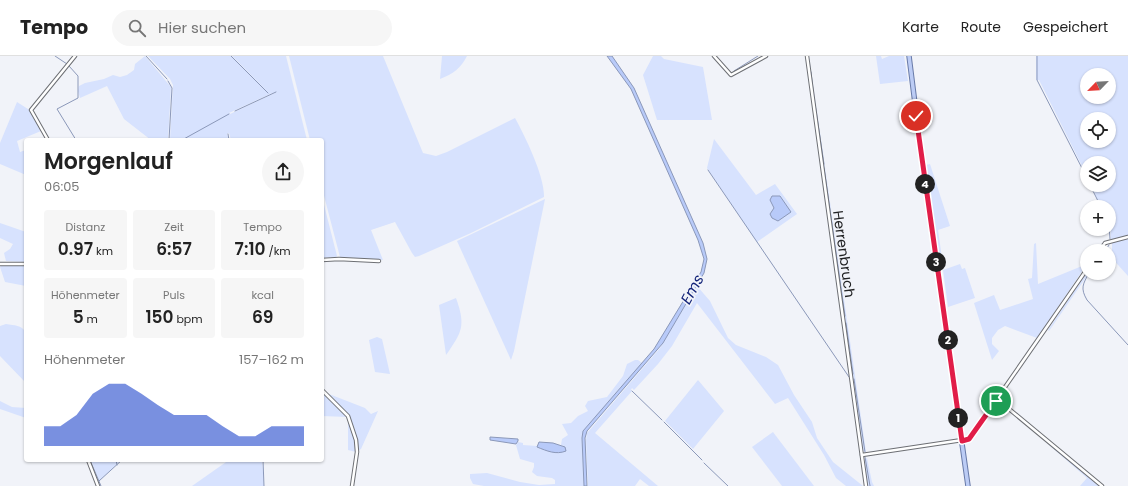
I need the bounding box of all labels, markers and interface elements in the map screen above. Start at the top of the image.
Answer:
search box [112,10,392,46]
text: Tempo [20,14,88,41]
icon: search [126,17,148,39]
text: Hier suchen [158,17,246,38]
text: Karte [902,17,939,37]
text: Route [961,17,1001,37]
text: Gespeichert [1023,17,1108,37]
north arrow [1080,68,1116,104]
map controls [1080,68,1116,280]
pin [899,99,933,133]
icon: check [905,105,927,127]
button: locate [1080,112,1116,148]
text: Morgenlauf [44,146,173,177]
button: share [262,151,304,193]
button: layers [1080,156,1116,192]
pin: 4 [915,174,935,194]
text: 4 [921,176,929,192]
text: 06:05 [44,177,80,196]
button: + [1080,200,1116,236]
street label: Herrenbruch [828,209,860,299]
text: Distanz [65,219,105,235]
text: Zeit [164,219,184,235]
text: Tempo [243,219,282,235]
text: 0.97 [58,237,93,261]
text: 6:57 [156,237,192,261]
text: 7:10 [235,237,266,261]
text: km [93,243,113,259]
text: /km [266,243,291,259]
button: − [1080,244,1116,280]
pin: 3 [926,252,946,272]
text: 3 [933,254,939,270]
water label: Ems [675,270,709,308]
text: Höhenmeter [51,287,120,303]
text: Puls [163,287,185,303]
text: kcal [251,287,274,303]
text: 5 [73,305,84,329]
text: 150 [145,305,173,329]
text: 69 [252,305,273,329]
text: m [84,311,98,327]
text: bpm [173,311,203,327]
pin: 2 [938,330,958,350]
text: 2 [945,332,951,348]
text: Höhenmeter [44,350,125,369]
text: 157–162 m [239,350,304,369]
pin [979,384,1013,418]
icon: arrive [985,390,1007,412]
pin: 1 [948,408,968,428]
text: 1 [956,410,960,426]

